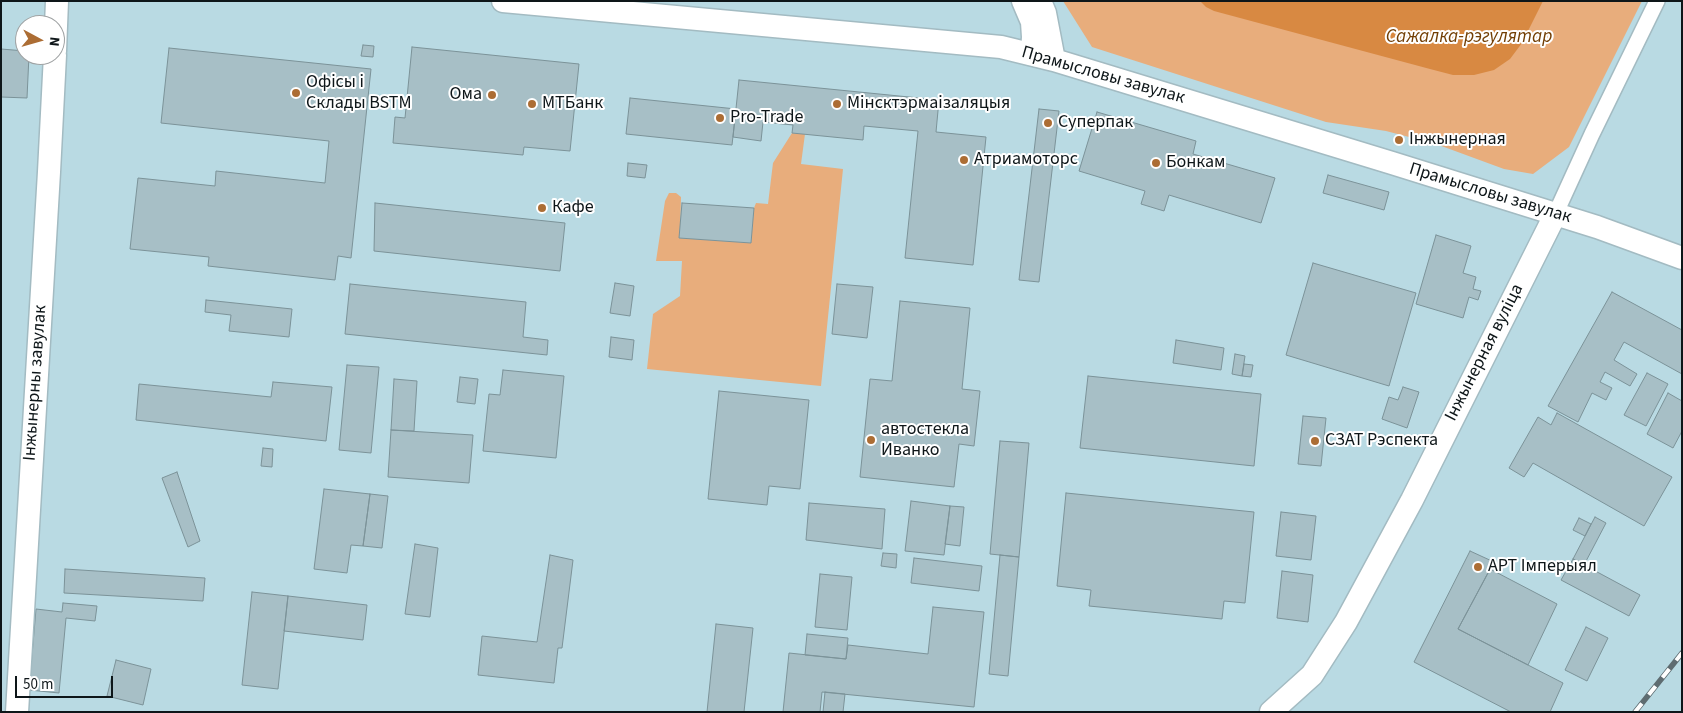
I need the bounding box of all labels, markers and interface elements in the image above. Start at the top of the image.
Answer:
north arrow [15,15,65,65]
water label: Сажалка-рэгулятар [1386,27,1552,49]
text: N [43,36,64,47]
street label: Прамысловы завулак [1019,42,1187,110]
place label: Офісы і Склады BSTM [306,72,411,115]
place label: Ома [450,84,482,106]
marker: Офісы і Склады BSTM [290,87,302,99]
marker: Ома [486,89,498,101]
place label: МТБанк [542,93,603,115]
place label: Мінсктэрмаізаляцыя [847,93,1010,115]
marker: МТБанк [526,98,538,110]
marker: Мінсктэрмаізаляцыя [831,98,843,110]
place label: Pro-Trade [730,107,803,129]
marker: Pro-Trade [714,112,726,124]
place label: Суперпак [1058,112,1133,134]
marker: Суперпак [1042,117,1054,129]
place label: Інжынерная [1409,129,1506,151]
marker: Інжынерная [1393,134,1405,146]
place label: Атриамоторс [974,149,1078,171]
place label: Бонкам [1166,152,1226,174]
marker: Атриамоторс [958,154,970,166]
marker: Бонкам [1150,157,1162,169]
street label: Прамысловы завулак [1406,159,1574,229]
place label: Кафе [552,197,594,219]
marker: Кафе [536,202,548,214]
street label: Інжынерная вуліца [1441,281,1529,425]
street label: Інжынерны завулак [20,304,52,462]
place label: автостекла Иванко [881,419,969,462]
place label: СЗАТ Рэспекта [1325,430,1438,452]
marker: автостекла Иванко [865,434,877,446]
marker: СЗАТ Рэспекта [1309,435,1321,447]
place label: АРТ Імперыял [1488,556,1597,578]
marker: АРТ Імперыял [1472,561,1484,573]
scale bar [18,666,115,698]
text: 50 m [23,674,53,695]

